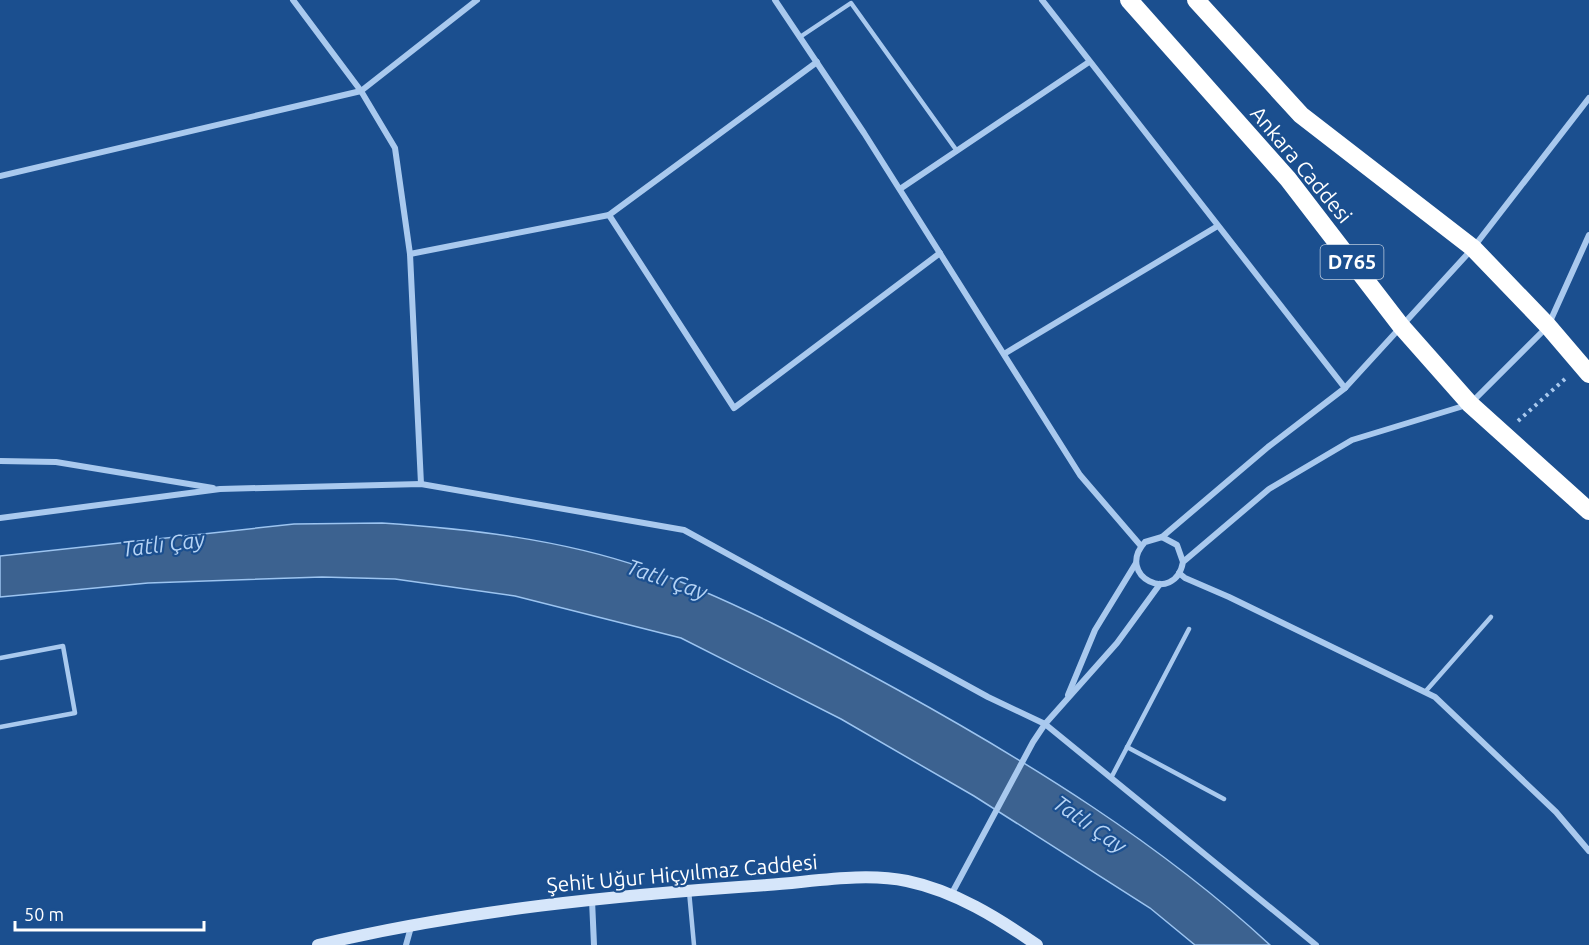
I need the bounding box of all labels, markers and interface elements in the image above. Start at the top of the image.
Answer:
street label: Ankara Caddesi [1246,101,1357,227]
road number: D765 [1320,245,1384,279]
water label: Tatlı Çay [120,526,206,561]
water label: Tatlı Çay [624,553,711,604]
water label: Tatlı Çay [1049,789,1132,858]
street label: Şehit Uğur Hiçyılmaz Caddesi [545,849,818,897]
scale bar [15,894,204,932]
text: 50 m [24,904,64,924]

